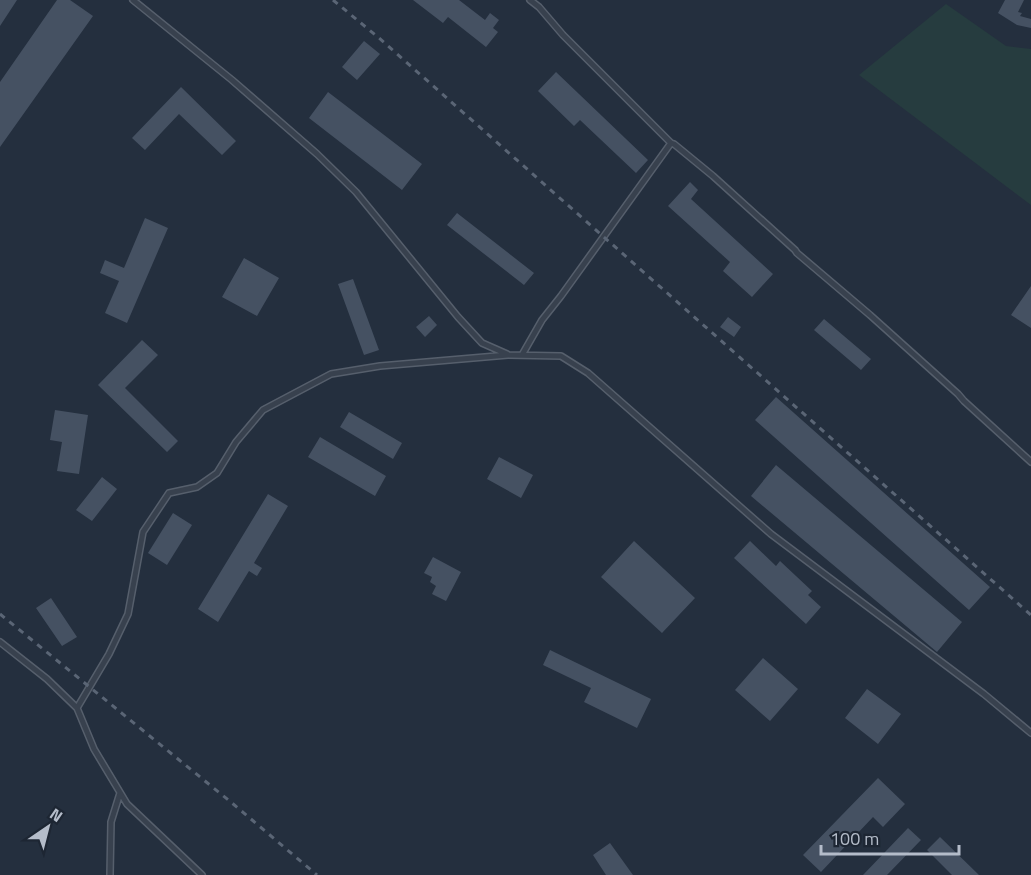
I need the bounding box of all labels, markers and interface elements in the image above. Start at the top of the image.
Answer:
north arrow [18,797,78,857]
text: N [45,802,68,828]
scale bar [821,818,959,856]
text: 100 m [830,825,879,852]

